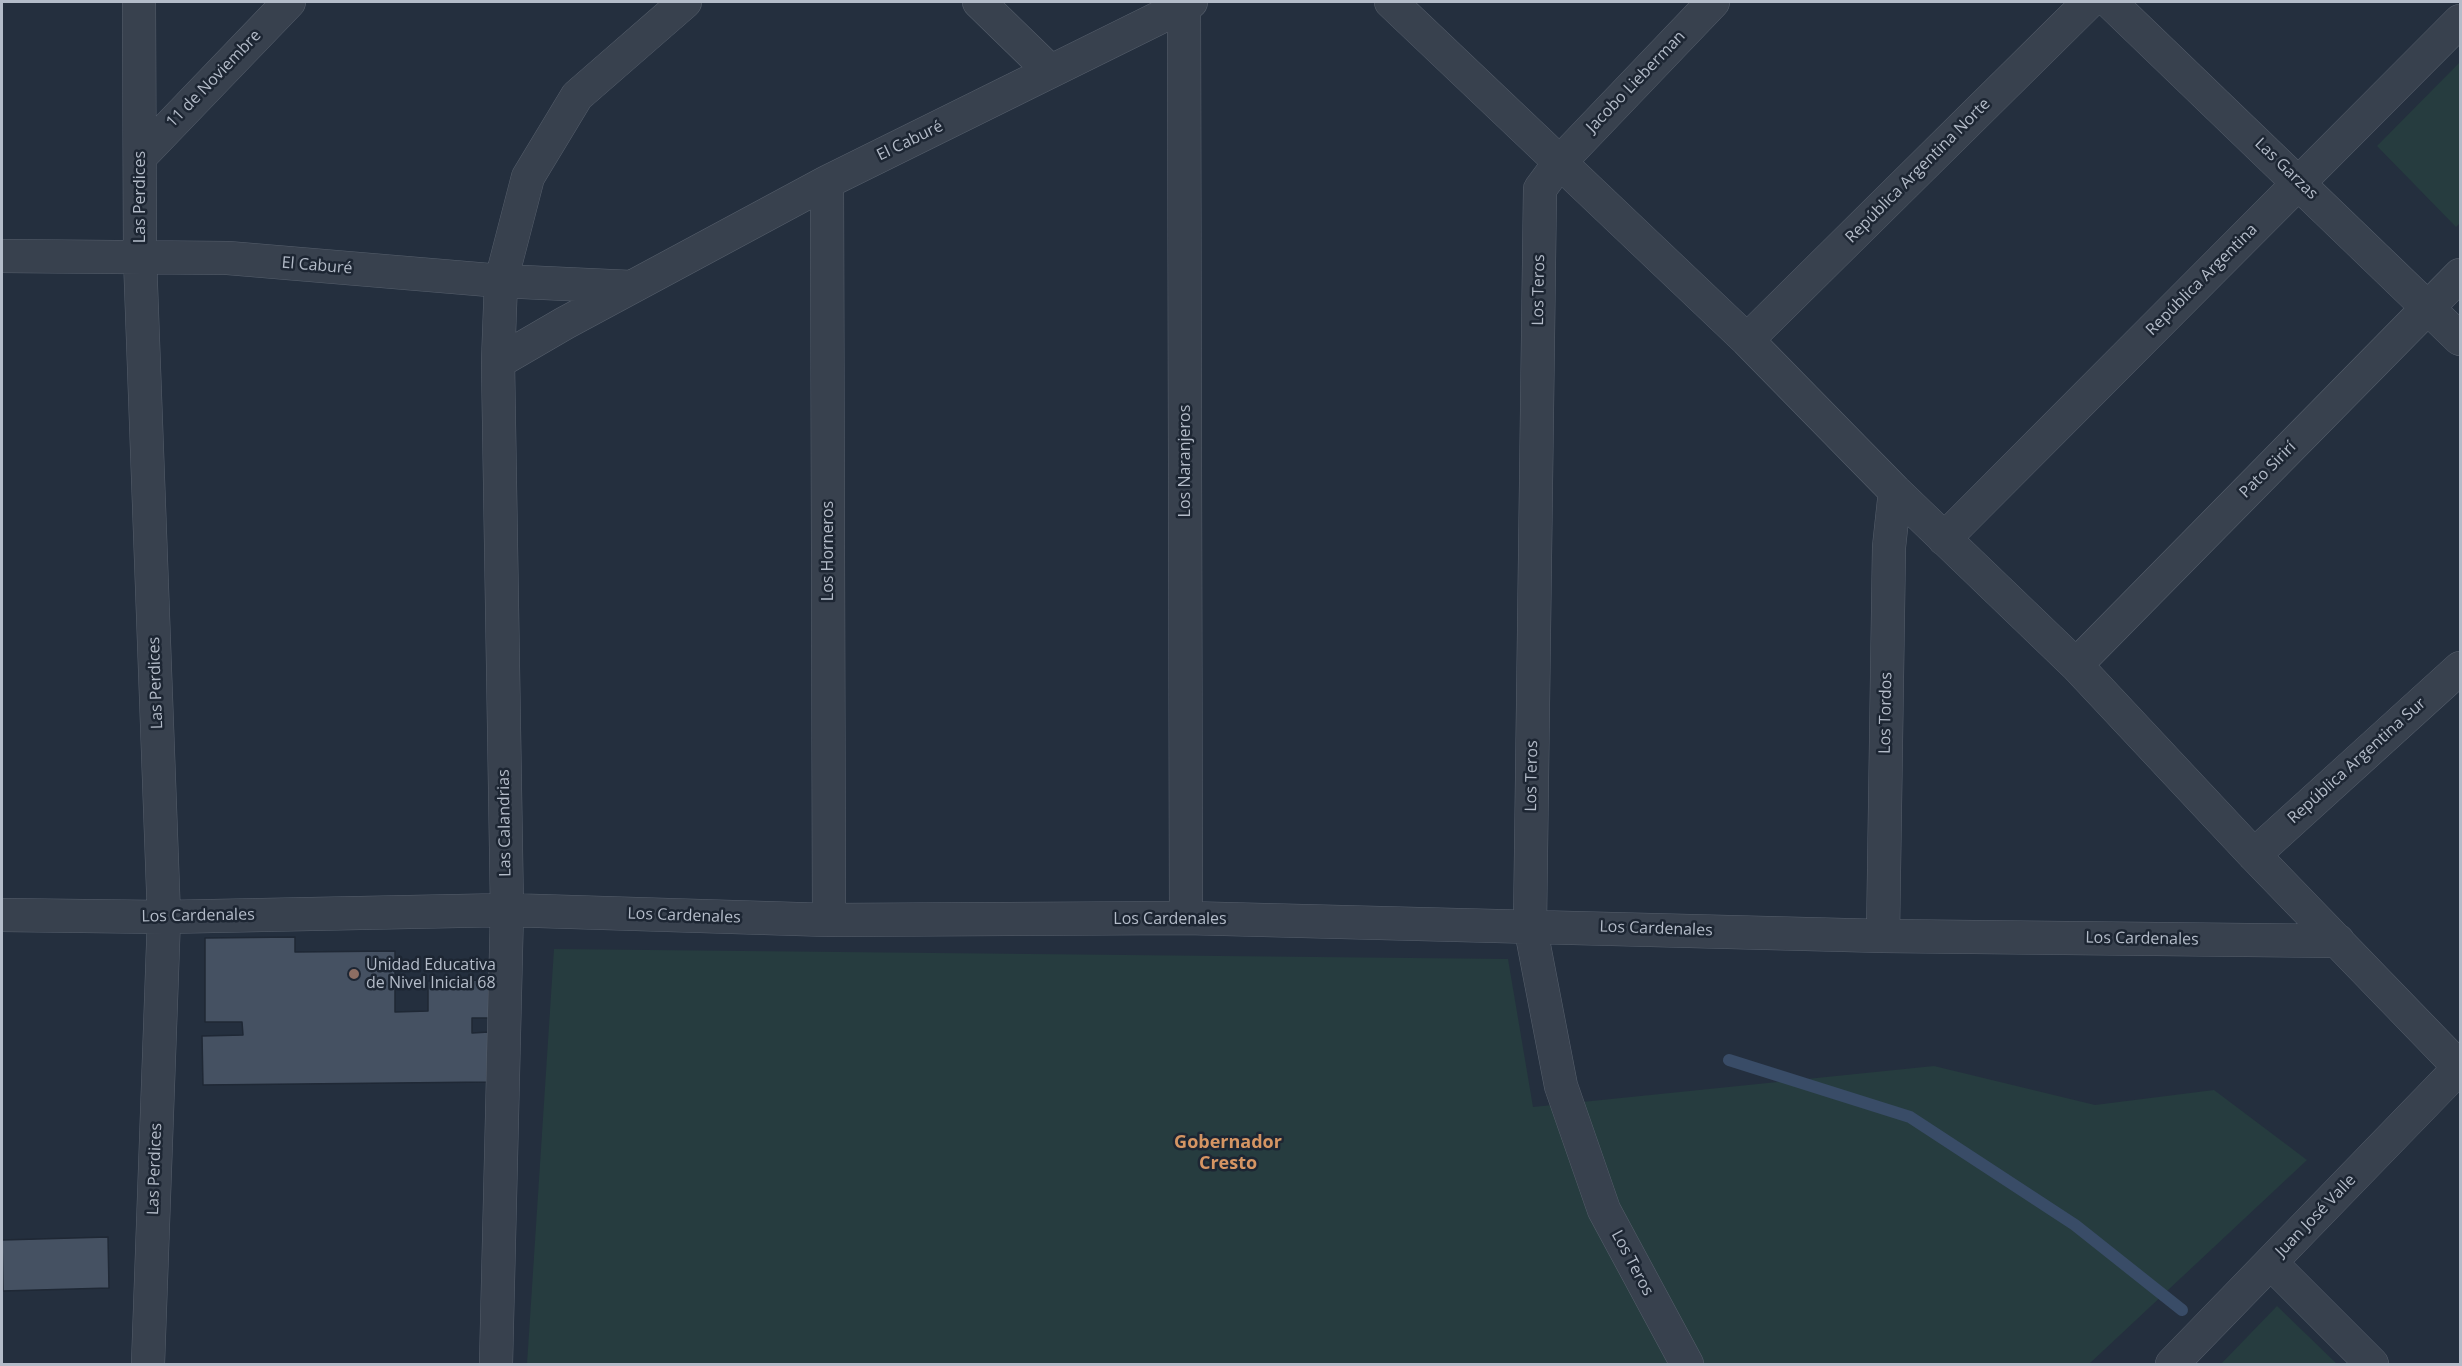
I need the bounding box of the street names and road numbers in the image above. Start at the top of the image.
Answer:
street label: 11 de Noviembre [163,26,265,132]
street label: Jacobo Lieberman [1582,27,1690,137]
street label: República Argentina Norte [1842,95,1994,247]
street label: El Caburé [874,117,946,165]
street label: Las Garzas [2251,134,2321,204]
street label: Las Perdices [130,151,150,243]
street label: República Argentina [2142,220,2262,340]
street label: El Caburé [281,253,353,279]
street label: Los Teros [1529,254,1549,326]
street label: Los Naranjeros [1175,405,1195,517]
street label: Pato Sirirí [2236,438,2300,502]
street label: Los Horneros [818,501,838,601]
street label: Las Perdices [145,637,167,729]
street label: Los Tordos [1876,672,1896,754]
street label: República Argentina Sur [2284,694,2430,828]
street label: Los Teros [1522,740,1542,812]
street label: Las Calandrias [494,769,516,877]
street label: Los Cardenales [627,904,741,928]
street label: Los Cardenales [141,905,255,927]
street label: Los Cardenales [1113,909,1227,929]
street label: Los Cardenales [1599,917,1713,941]
street label: Los Cardenales [2085,928,2199,950]
street label: Las Perdices [144,1123,166,1215]
street label: Juan José Valle [2272,1171,2360,1261]
street label: Los Teros [1607,1227,1657,1299]

